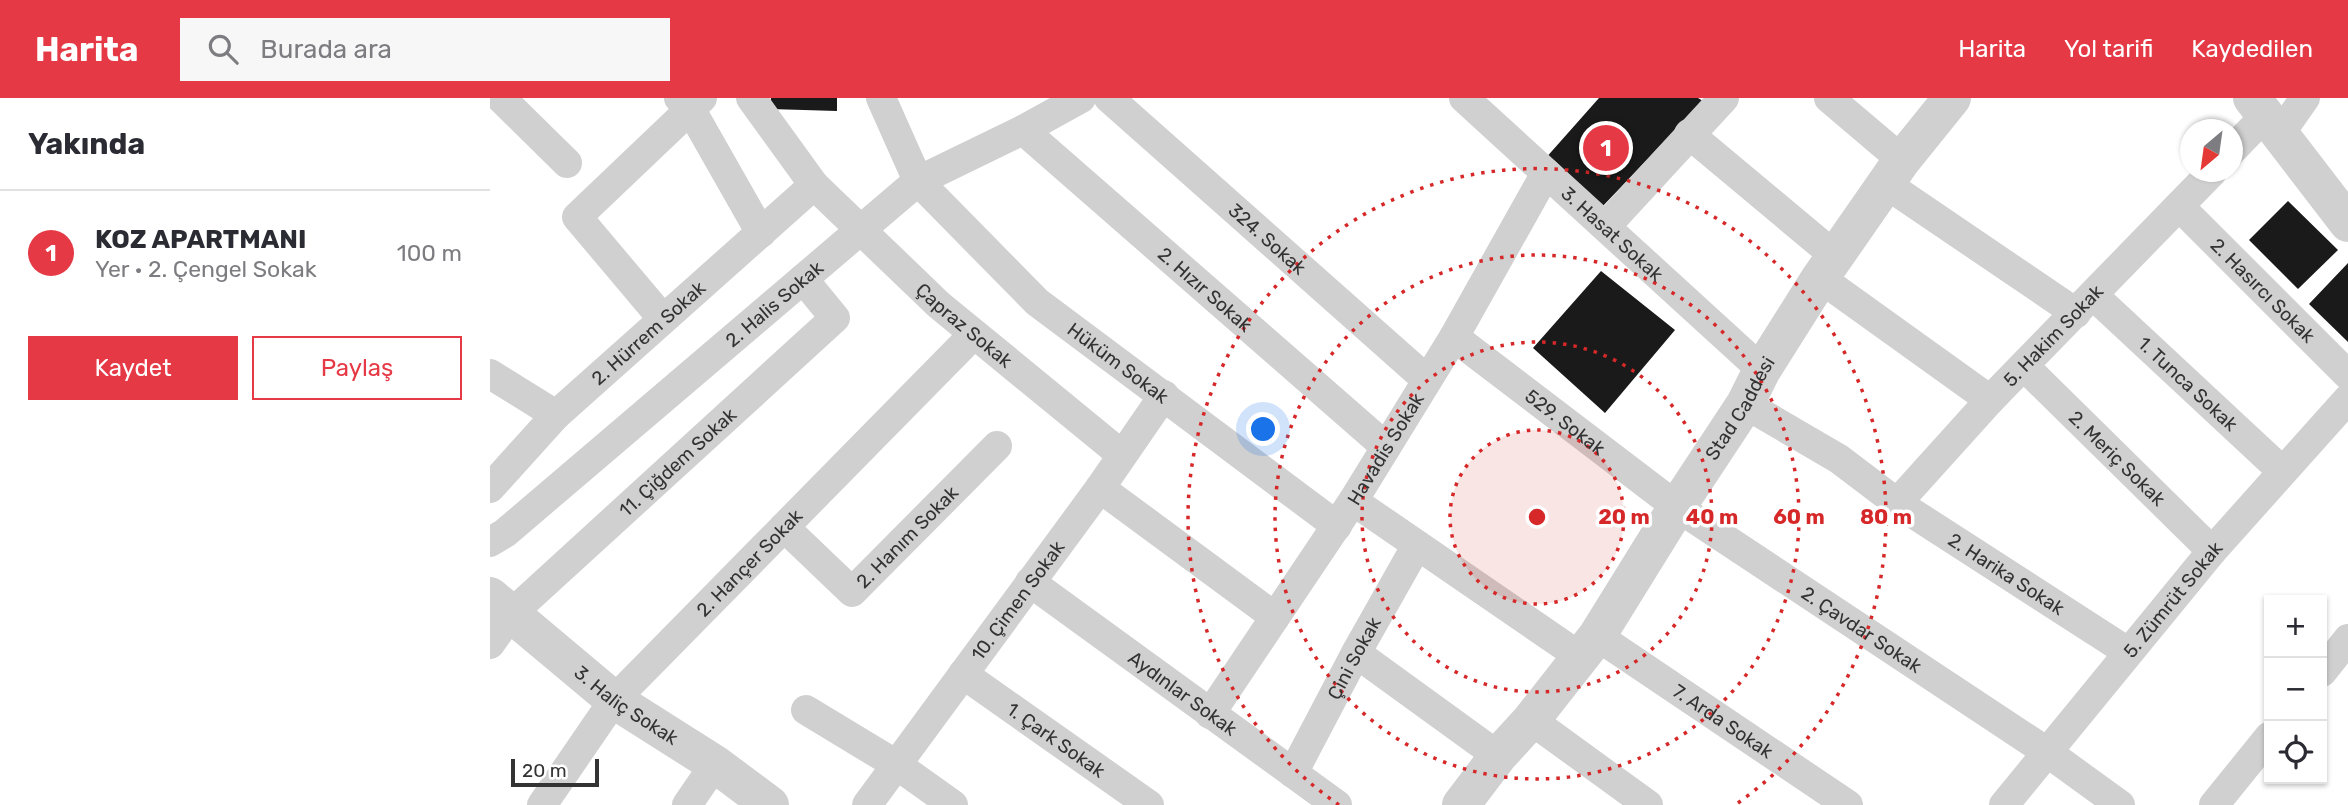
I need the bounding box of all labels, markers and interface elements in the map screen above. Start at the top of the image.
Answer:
search box [180,18,670,81]
text: Harita [35,30,138,69]
icon: search [204,30,242,68]
text: Burada ara [260,34,392,65]
text: Harita [1958,35,2026,63]
text: Yol tarifi [2064,35,2153,63]
text: Kaydedilen [2191,35,2313,63]
north arrow [2180,119,2243,182]
pin: 1 [1583,122,1629,174]
text: Yakında [28,126,145,162]
street label: 3. Hasat Sokak [1556,182,1668,286]
street label: 324. Sokak [1224,199,1311,280]
text: KOZ APARTMANI [95,224,306,255]
street label: 2. Hasırcı Sokak [2206,233,2320,348]
text: 1 [45,239,57,267]
text: 100 m [397,239,462,267]
street label: 2. Hızır Sokak [1153,242,1257,337]
text: Yer · 2. Çengel Sokak [95,255,317,283]
street label: 2. Halis Sokak [721,256,828,352]
street label: 2. Hürrem Sokak [587,276,710,390]
street label: Çapraz Sokak [911,278,1017,373]
street label: 5. Hakim Sokak [1999,280,2108,391]
street label: Hüküm Sokak [1063,318,1173,408]
street label: 1. Tunca Sokak [2133,332,2243,436]
button: Kaydet [28,336,238,400]
button: Paylaş [252,336,462,400]
street label: Stad Caddesi [1700,352,1780,464]
street label: 529. Sokak [1520,384,1610,460]
street label: Havadis Sokak [1342,388,1429,509]
street label: 11. Çiğdem Sokak [614,403,741,522]
street label: 2. Meriç Sokak [2064,406,2170,511]
your location [1246,412,1280,446]
street label: 2. Hanım Sokak [852,481,963,593]
street label: 2. Hançer Sokak [692,504,807,621]
text: 20 m [1598,504,1650,529]
text: 40 m [1686,504,1738,529]
text: 60 m [1773,504,1825,529]
text: 80 m [1860,504,1912,529]
centre of rings [1525,505,1549,529]
street label: 2. Harika Sokak [1944,528,2069,620]
street label: 10. Çimen Sokak [966,536,1070,665]
street label: 5. Zümrüt Sokak [2119,536,2227,662]
street label: 2. Çavdar Sokak [1797,582,1926,678]
map controls [2264,595,2327,784]
button: + [2264,595,2327,658]
street label: Çini Sokak [1323,613,1386,704]
street label: Aydınlar Sokak [1124,646,1242,741]
button: − [2264,658,2327,721]
street label: 3. Haliç Sokak [570,661,683,750]
street label: 7. Arda Sokak [1668,679,1778,763]
street label: 1. Çark Sokak [1002,698,1110,783]
button: locate [2264,721,2327,784]
scale bar [511,756,598,788]
text: 20 m [522,759,567,782]

